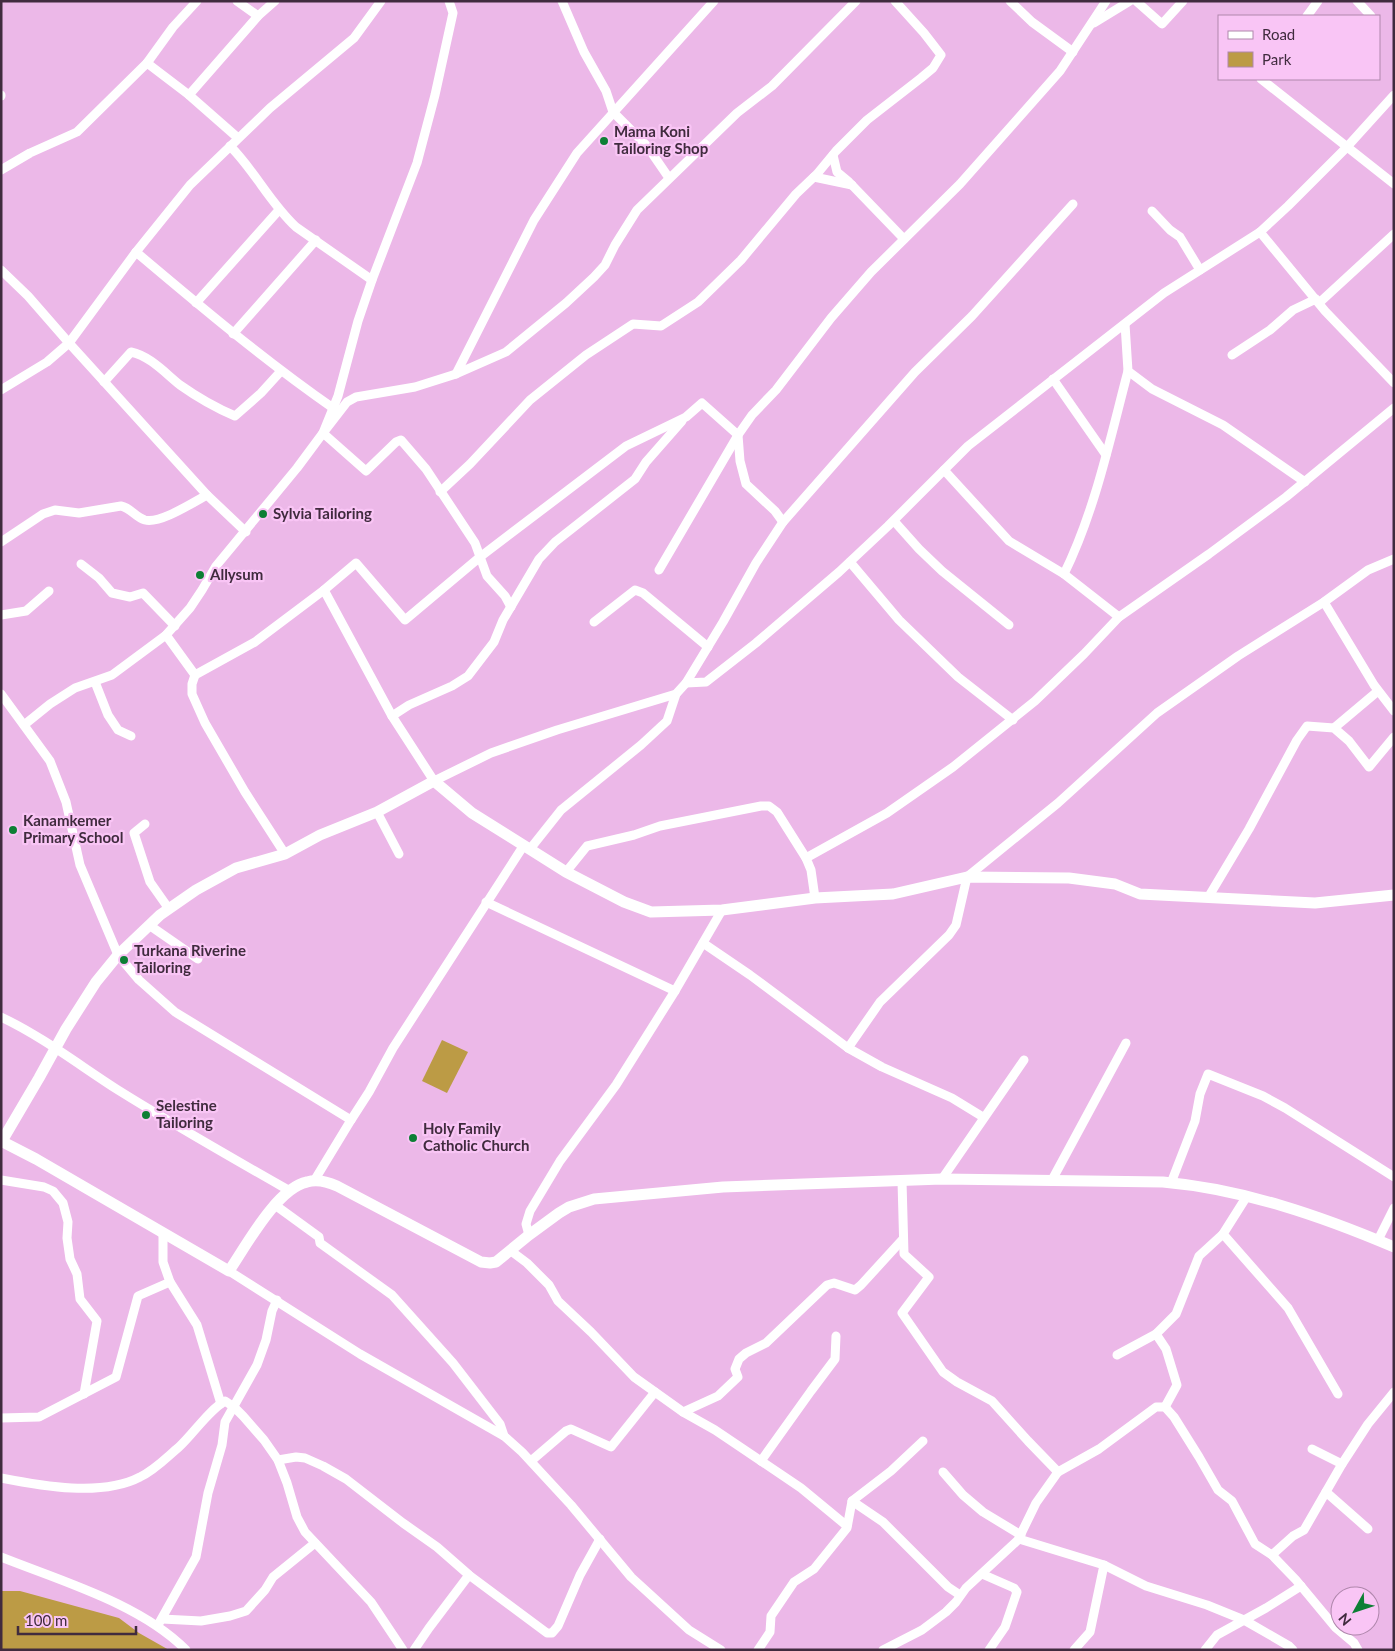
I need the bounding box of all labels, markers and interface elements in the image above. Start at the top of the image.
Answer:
legend [1218,15,1380,80]
text: Road [1262,25,1295,43]
text: Park [1262,50,1292,68]
place label: Mama Koni Tailoring Shop [614,122,708,157]
marker: Mama Koni Tailoring Shop [598,135,610,147]
place label: Sylvia Tailoring [273,504,372,522]
marker: Sylvia Tailoring [257,508,269,520]
place label: Allysum [209,565,263,583]
marker: Allysum [194,569,206,581]
place label: Kanamkemer Primary School [23,811,123,846]
marker: Kanamkemer Primary School [7,824,19,836]
place label: Turkana Riverine Tailoring [134,941,246,976]
marker: Turkana Riverine Tailoring [118,954,130,966]
place label: Selestine Tailoring [156,1096,217,1131]
marker: Selestine Tailoring [140,1109,152,1121]
place label: Holy Family Catholic Church [423,1119,529,1154]
marker: Holy Family Catholic Church [407,1132,419,1144]
north arrow [1330,1586,1380,1636]
scale bar [18,1604,135,1636]
text: N [1335,1610,1355,1629]
text: 100 m [25,1611,67,1629]

